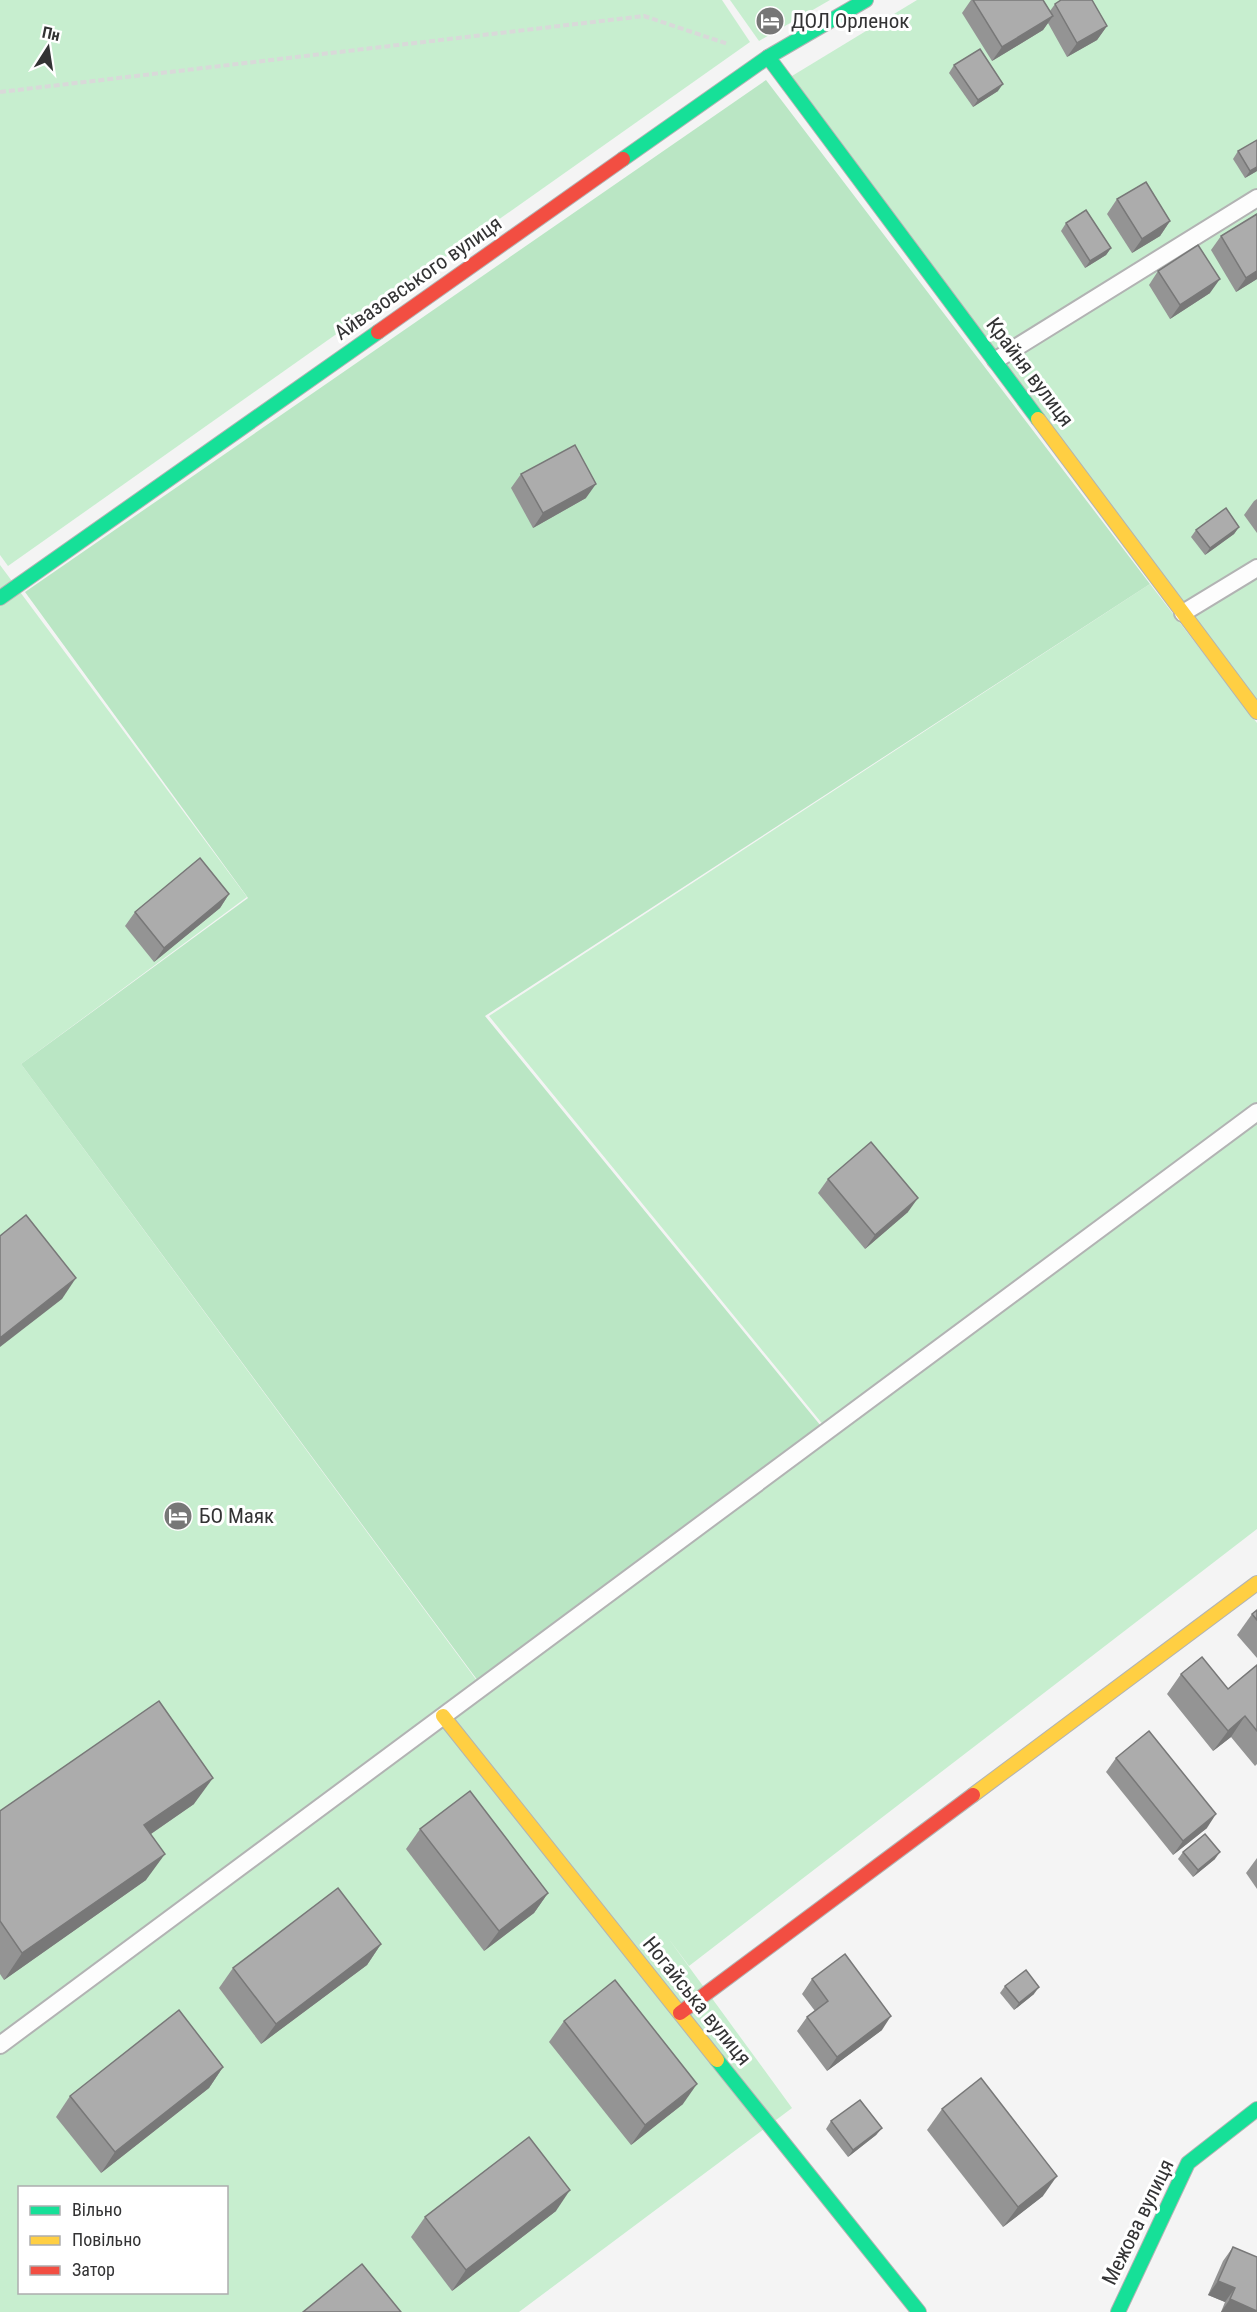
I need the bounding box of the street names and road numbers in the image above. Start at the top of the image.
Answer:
street label: Айвазовського вулиця [330,211,506,345]
street label: Крайня вулиця [981,313,1079,431]
street label: Ногайська вулиця [638,1932,756,2070]
street label: Межова вулиця [1097,2155,1179,2289]

